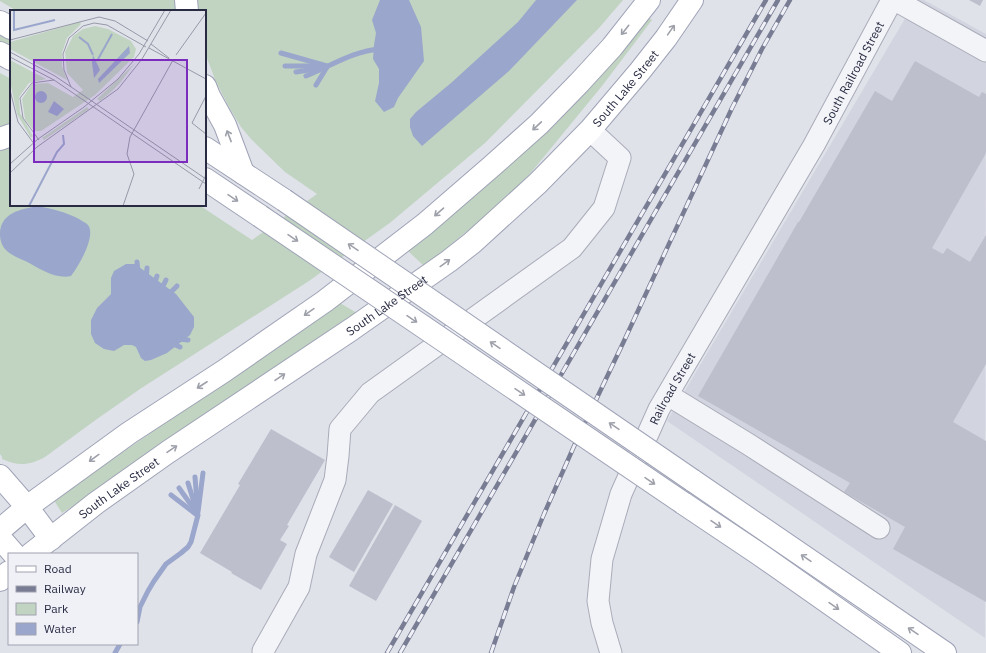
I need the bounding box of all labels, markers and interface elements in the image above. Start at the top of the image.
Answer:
inset map [10,10,206,206]
street label: South Railroad Street [819,18,887,127]
one-way arrow [620,25,629,36]
one-way arrow [667,25,675,36]
street label: South Lake Street [589,47,661,130]
one-way arrow [532,121,542,131]
one-way arrow [224,131,232,143]
one-way arrow [227,194,238,202]
one-way arrow [434,207,444,216]
one-way arrow [287,234,298,242]
one-way arrow [348,243,359,251]
one-way arrow [439,259,450,268]
street label: South Lake Street [343,271,430,339]
one-way arrow [304,308,315,316]
one-way arrow [406,315,417,323]
one-way arrow [490,341,501,349]
street label: Railroad Street [646,350,698,427]
one-way arrow [275,373,286,381]
one-way arrow [197,381,208,389]
one-way arrow [514,388,525,396]
one-way arrow [608,422,619,430]
one-way arrow [166,445,177,453]
street label: South Lake Street [75,453,162,521]
one-way arrow [89,454,100,462]
one-way arrow [644,477,655,485]
one-way arrow [710,520,721,529]
legend [8,553,138,645]
one-way arrow [801,554,812,562]
text: Road [44,561,72,576]
text: Railway [44,581,86,596]
text: Park [44,601,69,616]
one-way arrow [828,602,839,610]
text: Water [44,621,77,636]
one-way arrow [908,627,919,635]

